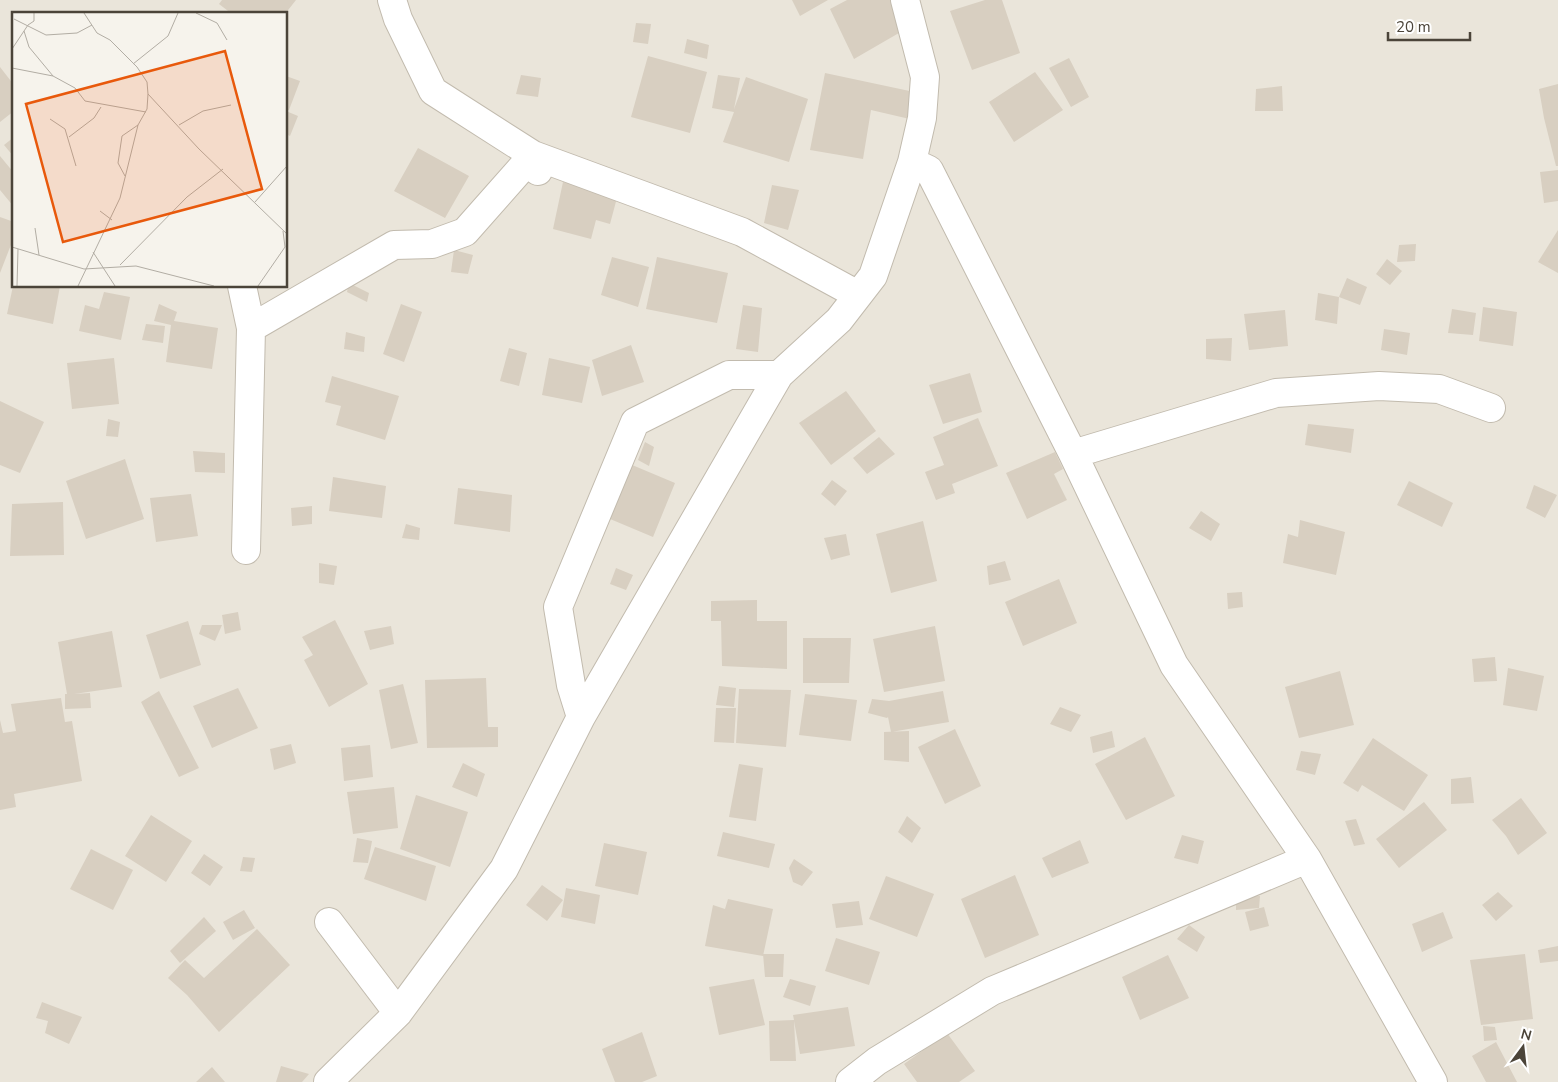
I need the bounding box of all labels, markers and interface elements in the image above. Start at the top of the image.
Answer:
scale bar [1388,10,1470,42]
inset map [12,12,288,288]
text: 20 m [1396,17,1431,37]
north arrow [1498,1022,1548,1072]
text: N [1519,1024,1534,1045]

